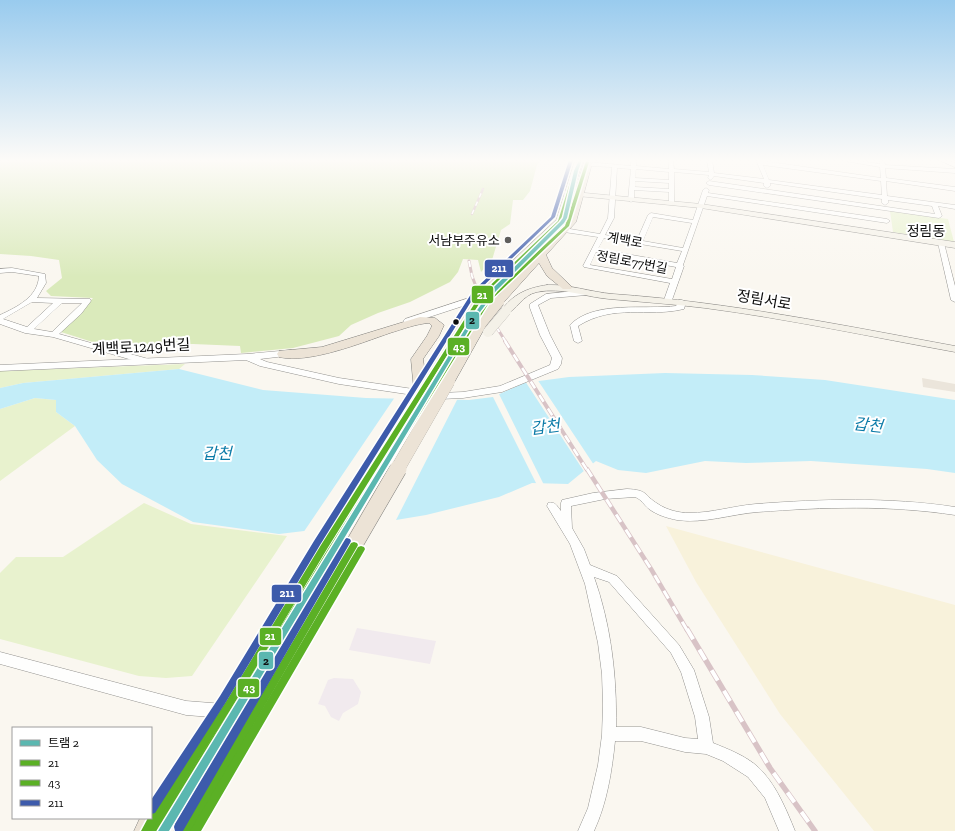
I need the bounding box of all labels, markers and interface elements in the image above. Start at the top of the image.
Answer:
district label: 정림동 [907,223,945,240]
street label: 계백로 [606,229,644,251]
place label: 서남부주유소 [428,233,500,248]
marker: 서남부주유소 [503,235,513,245]
street label: 정림로77번길 [595,248,669,276]
line badge: 211 [484,259,514,278]
text: 211 [492,262,507,275]
line badge: 21 [471,285,494,304]
street label: 정림서로 [735,286,793,314]
text: 21 [477,289,488,302]
line badge: 2 [465,311,480,330]
text: 2 [469,314,475,327]
unlabelled marker [451,317,461,327]
street label: 계백로1249번길 [91,335,191,359]
line badge: 43 [447,337,470,356]
text: 43 [453,341,465,354]
water label: 갑천 [852,414,886,436]
water label: 갑천 [529,415,563,438]
water label: 갑천 [202,444,234,463]
line badge: 211 [271,584,302,603]
text: 211 [280,587,295,600]
line badge: 21 [259,627,282,646]
text: 21 [265,630,276,643]
line badge: 2 [258,651,274,670]
text: 2 [263,655,269,668]
line badge: 43 [237,678,260,698]
text: 43 [243,682,255,695]
legend [12,727,152,819]
text: 트램 2 [48,736,79,750]
text: 21 [48,756,59,770]
text: 43 [48,776,60,790]
text: 211 [48,796,64,810]

